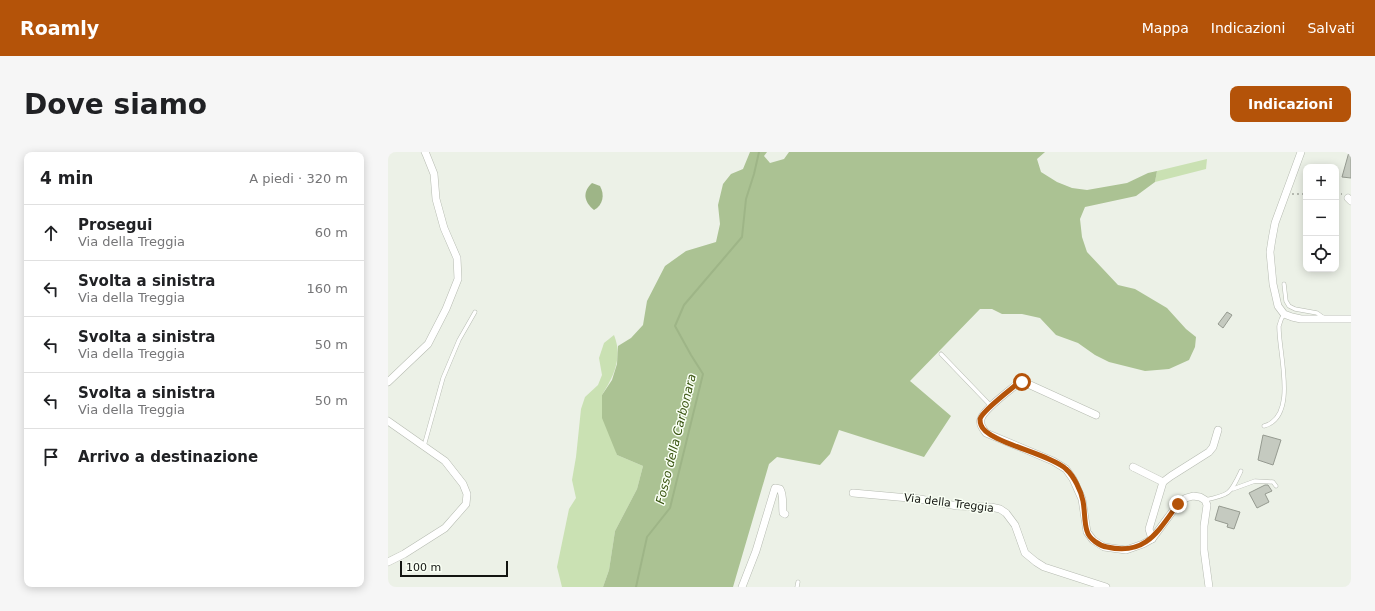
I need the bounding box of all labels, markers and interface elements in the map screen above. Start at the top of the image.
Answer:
text: Roamly [20,17,99,39]
text: Mappa [1142,20,1189,36]
text: Indicazioni [1211,20,1285,36]
text: Salvati [1307,20,1355,36]
button: Indicazioni [1230,86,1351,122]
text: Dove siamo [24,88,207,121]
map controls [1303,164,1339,272]
button: + [1303,164,1339,200]
text: 4 min [40,168,93,188]
text: A piedi · 320 m [249,171,348,186]
button: − [1303,200,1339,236]
text: Prosegui [78,216,152,234]
icon: ahead [40,222,62,244]
text: 60 m [315,225,348,240]
text: Via della Treggia [78,234,185,249]
button: locate [1303,236,1339,272]
text: Svolta a sinistra [78,272,215,290]
icon: left [40,278,62,300]
text: 160 m [306,281,348,296]
text: Via della Treggia [78,290,185,305]
text: Svolta a sinistra [78,328,215,346]
icon: left [40,334,62,356]
text: 50 m [315,337,348,352]
text: Via della Treggia [78,346,185,361]
water label: Fosso della Carbonara [653,372,699,506]
route start [1013,373,1031,391]
text: Svolta a sinistra [78,384,215,402]
icon: left [40,390,62,412]
text: 50 m [315,393,348,408]
text: Via della Treggia [78,402,185,417]
icon: arrive [40,446,62,468]
text: Arrivo a destinazione [78,448,258,466]
street label: Via della Treggia [903,491,995,515]
route end [1169,495,1187,513]
scale bar [400,559,508,578]
text: 100 m [406,561,441,574]

